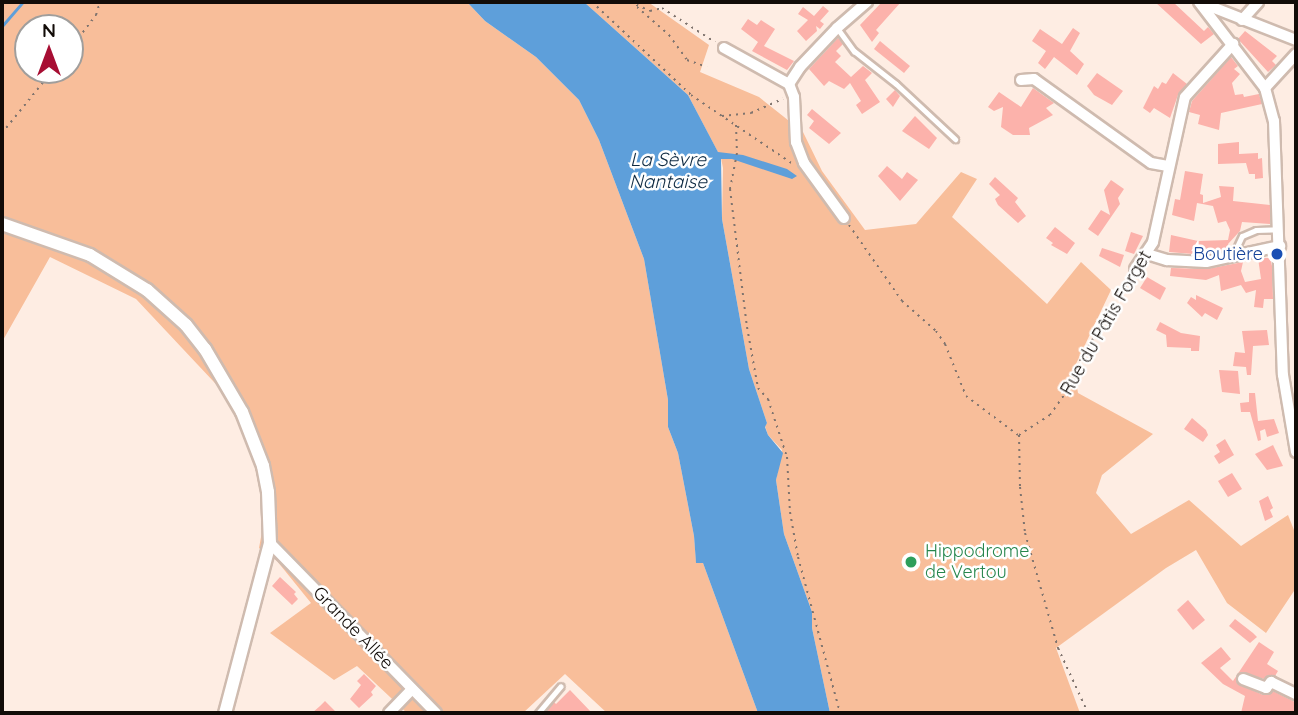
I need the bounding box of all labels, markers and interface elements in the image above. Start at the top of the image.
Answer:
north arrow [14,14,84,84]
text: N [42,18,56,42]
water label: La Sèvre Nantaise [629,149,707,193]
place label: Boutière [1193,243,1263,265]
marker: Boutière [1269,246,1285,262]
street label: Rue du Pâtis Forget [1056,247,1156,399]
place label: Hippodrome de Vertou [925,541,1029,584]
marker: Hippodrome de Vertou [903,554,919,570]
street label: Grande Allée [308,582,398,674]

